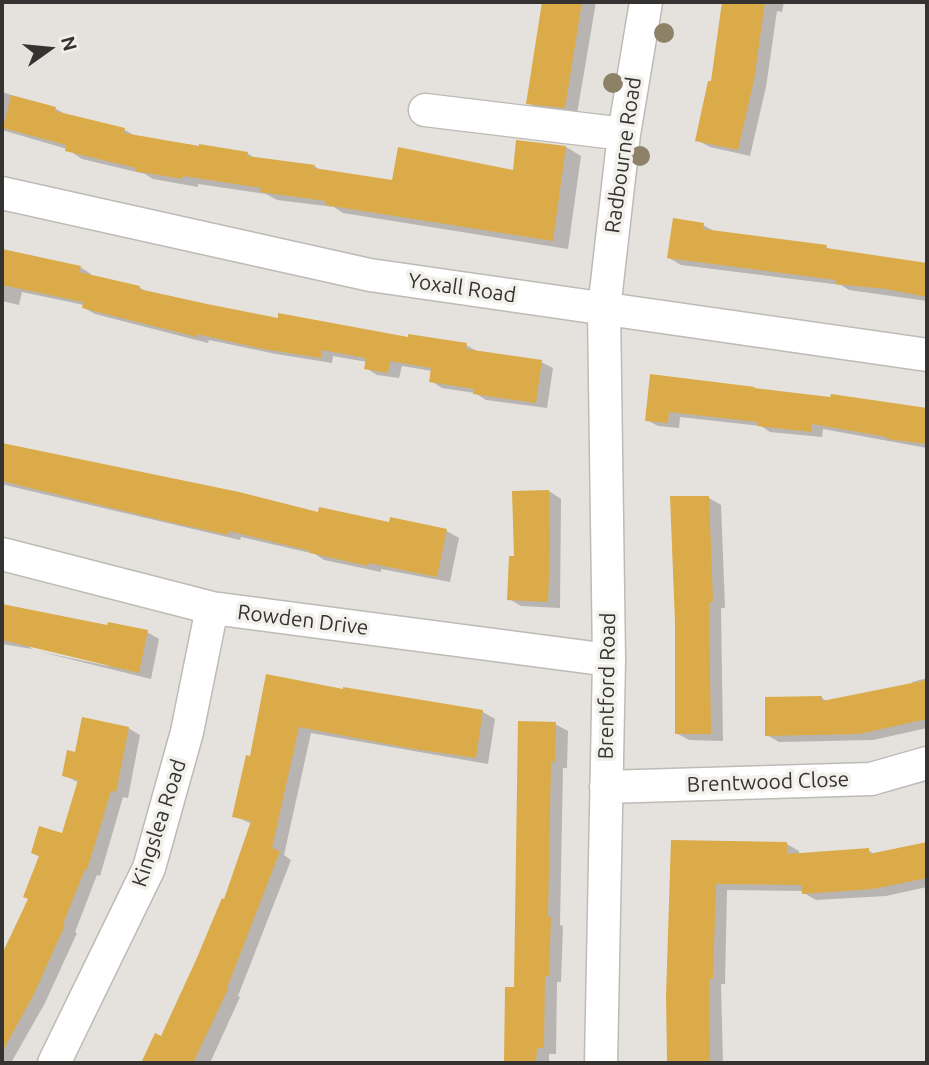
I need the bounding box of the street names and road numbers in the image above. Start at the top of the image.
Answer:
street label: Radbourne Road [600,75,646,235]
street label: Yoxall Road [406,268,518,308]
street label: Rowden Drive [236,599,370,641]
street label: Brentford Road [593,612,621,760]
street label: Kingslea Road [127,756,191,890]
street label: Brentwood Close [686,767,850,797]

